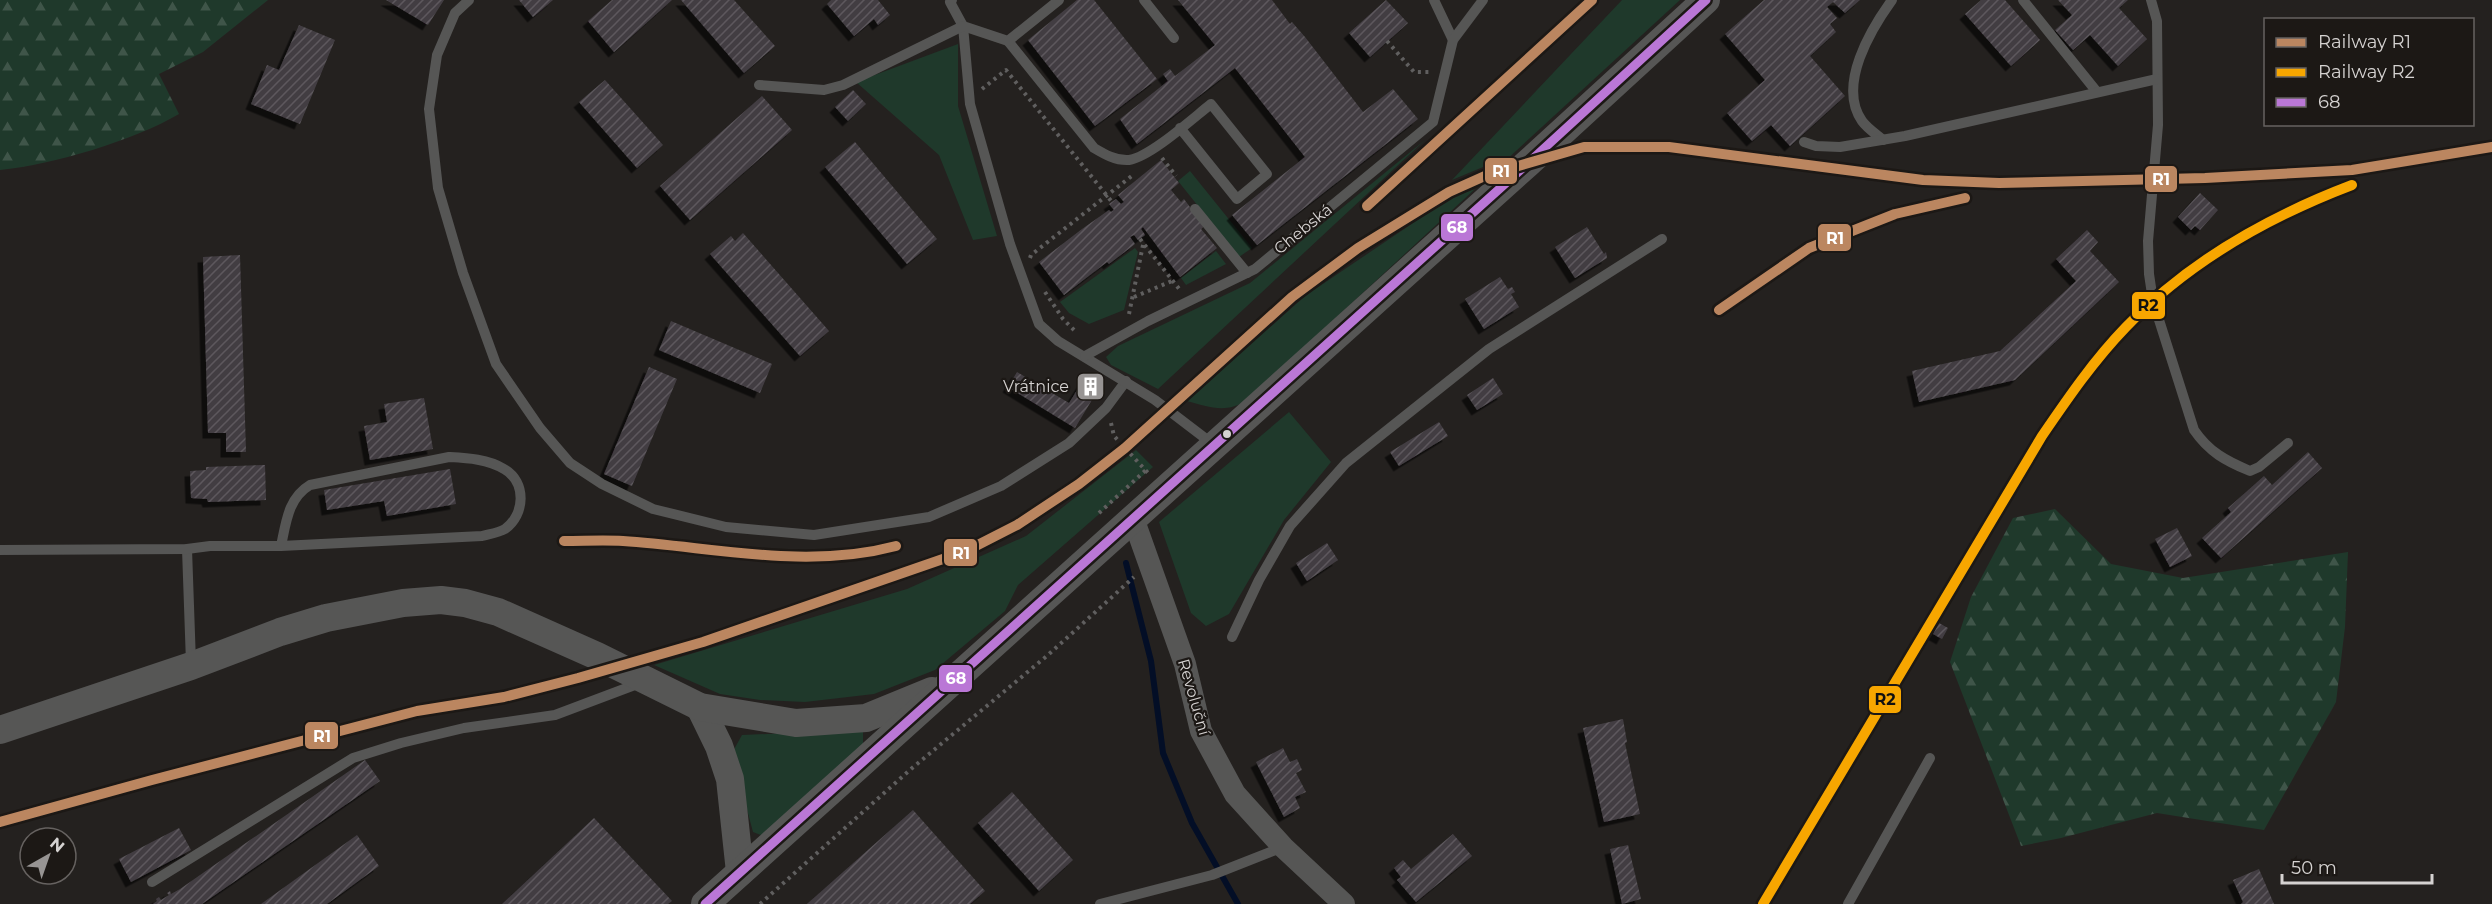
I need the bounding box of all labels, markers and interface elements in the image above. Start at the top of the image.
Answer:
legend [2264,18,2474,126]
text: Railway R1 [2318,31,2411,53]
text: Railway R2 [2318,61,2415,83]
text: 68 [2318,91,2340,113]
line badge: R1 [1484,157,1518,185]
text: R1 [1492,162,1510,181]
line badge: R1 [2144,165,2178,193]
text: R1 [2152,170,2170,189]
street label: Chebská [1270,200,1336,258]
line badge: 68 [1440,213,1474,242]
text: 68 [1447,218,1467,237]
line badge: R1 [1817,223,1852,252]
text: R1 [1826,229,1844,248]
line badge: R2 [2131,291,2166,320]
text: R2 [2137,296,2159,315]
building icon: Vrátnice [1074,370,1106,402]
place label: Vrátnice [1003,377,1069,396]
unlabelled marker [1221,428,1233,440]
line badge: R1 [943,538,978,567]
text: R1 [952,544,970,563]
street label: Revoluční [1174,657,1214,738]
line badge: 68 [938,664,973,693]
text: 68 [946,669,966,688]
line badge: R2 [1868,685,1902,714]
text: R2 [1874,690,1896,709]
line badge: R1 [304,721,339,750]
text: R1 [313,727,331,746]
north arrow [18,826,78,886]
text: N [46,833,68,856]
scale bar [2282,847,2432,885]
text: 50 m [2291,857,2337,879]

